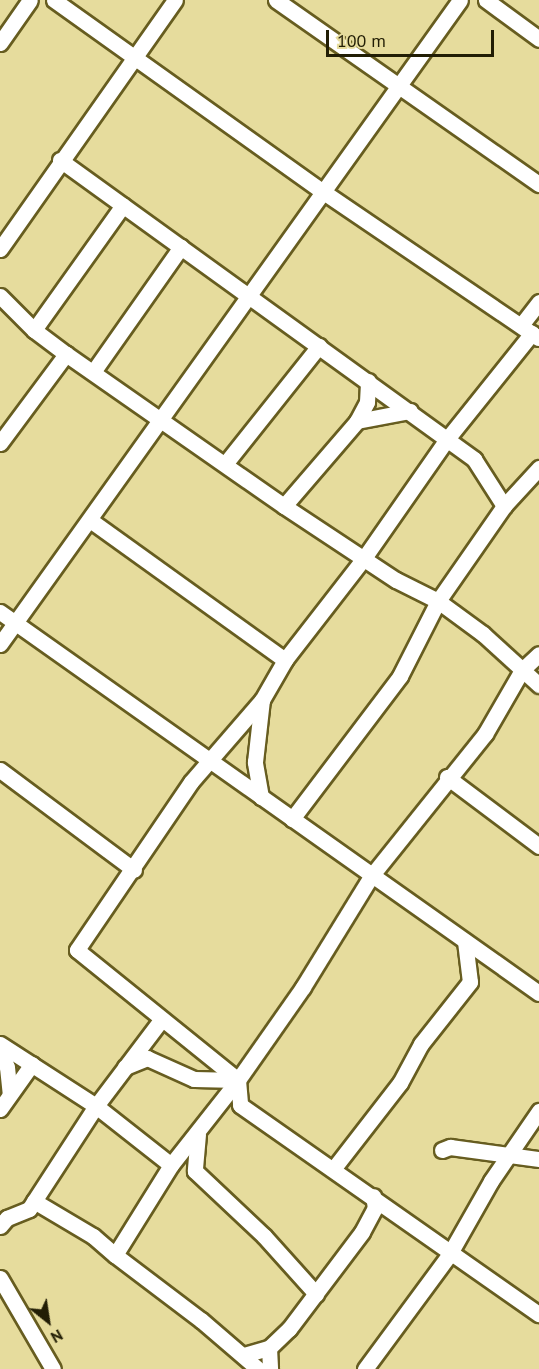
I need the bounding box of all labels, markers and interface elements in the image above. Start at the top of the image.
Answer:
scale bar [329,18,497,56]
text: 100 m [337,29,386,52]
north arrow [18,1291,78,1351]
text: N [47,1325,67,1348]

